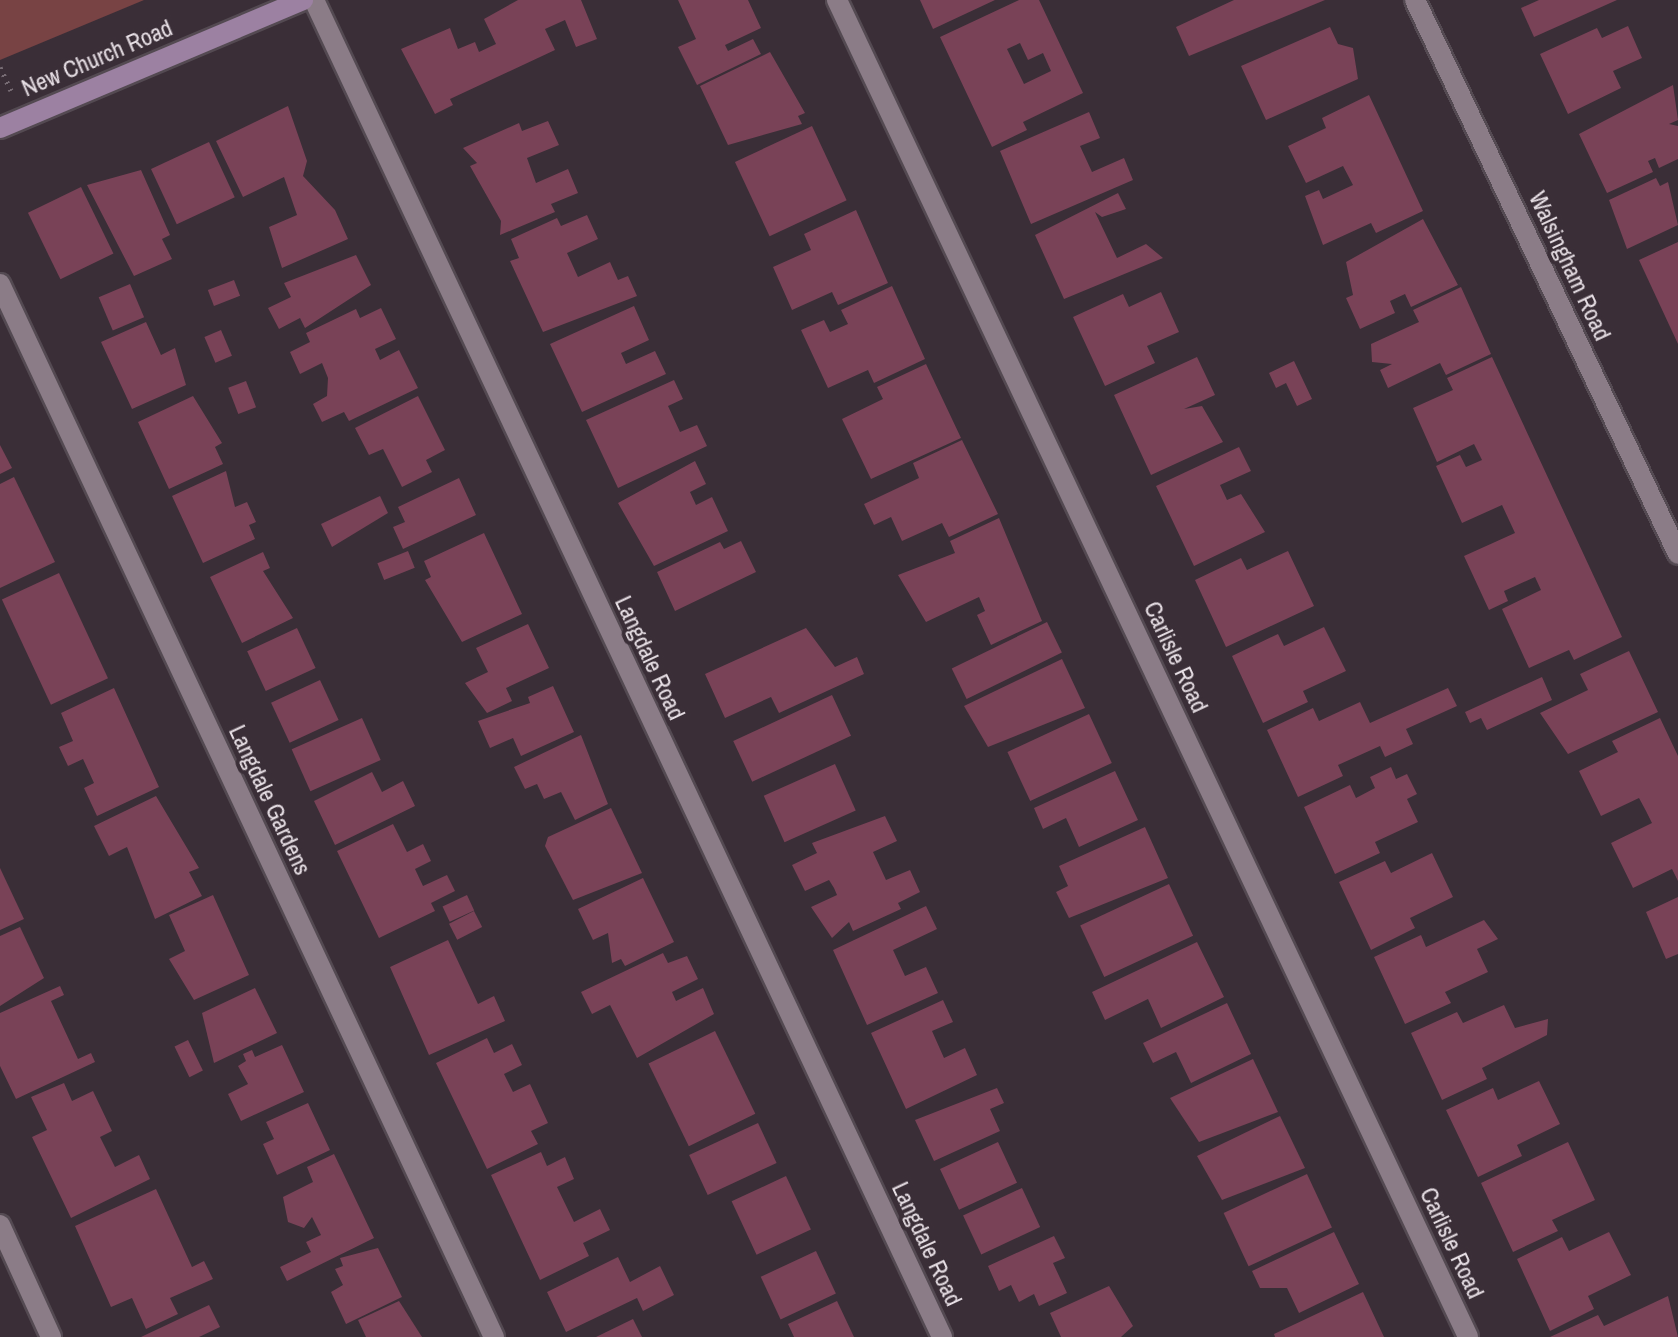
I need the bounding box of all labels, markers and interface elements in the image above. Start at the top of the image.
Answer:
street label: New Church Road [17,13,177,103]
street label: Walsingham Road [1523,187,1617,345]
street label: Langdale Road [609,591,691,725]
street label: Carlisle Road [1138,597,1214,717]
street label: Langdale Gardens [223,721,317,879]
street label: Langdale Road [886,1177,968,1311]
street label: Carlisle Road [1414,1183,1490,1303]

